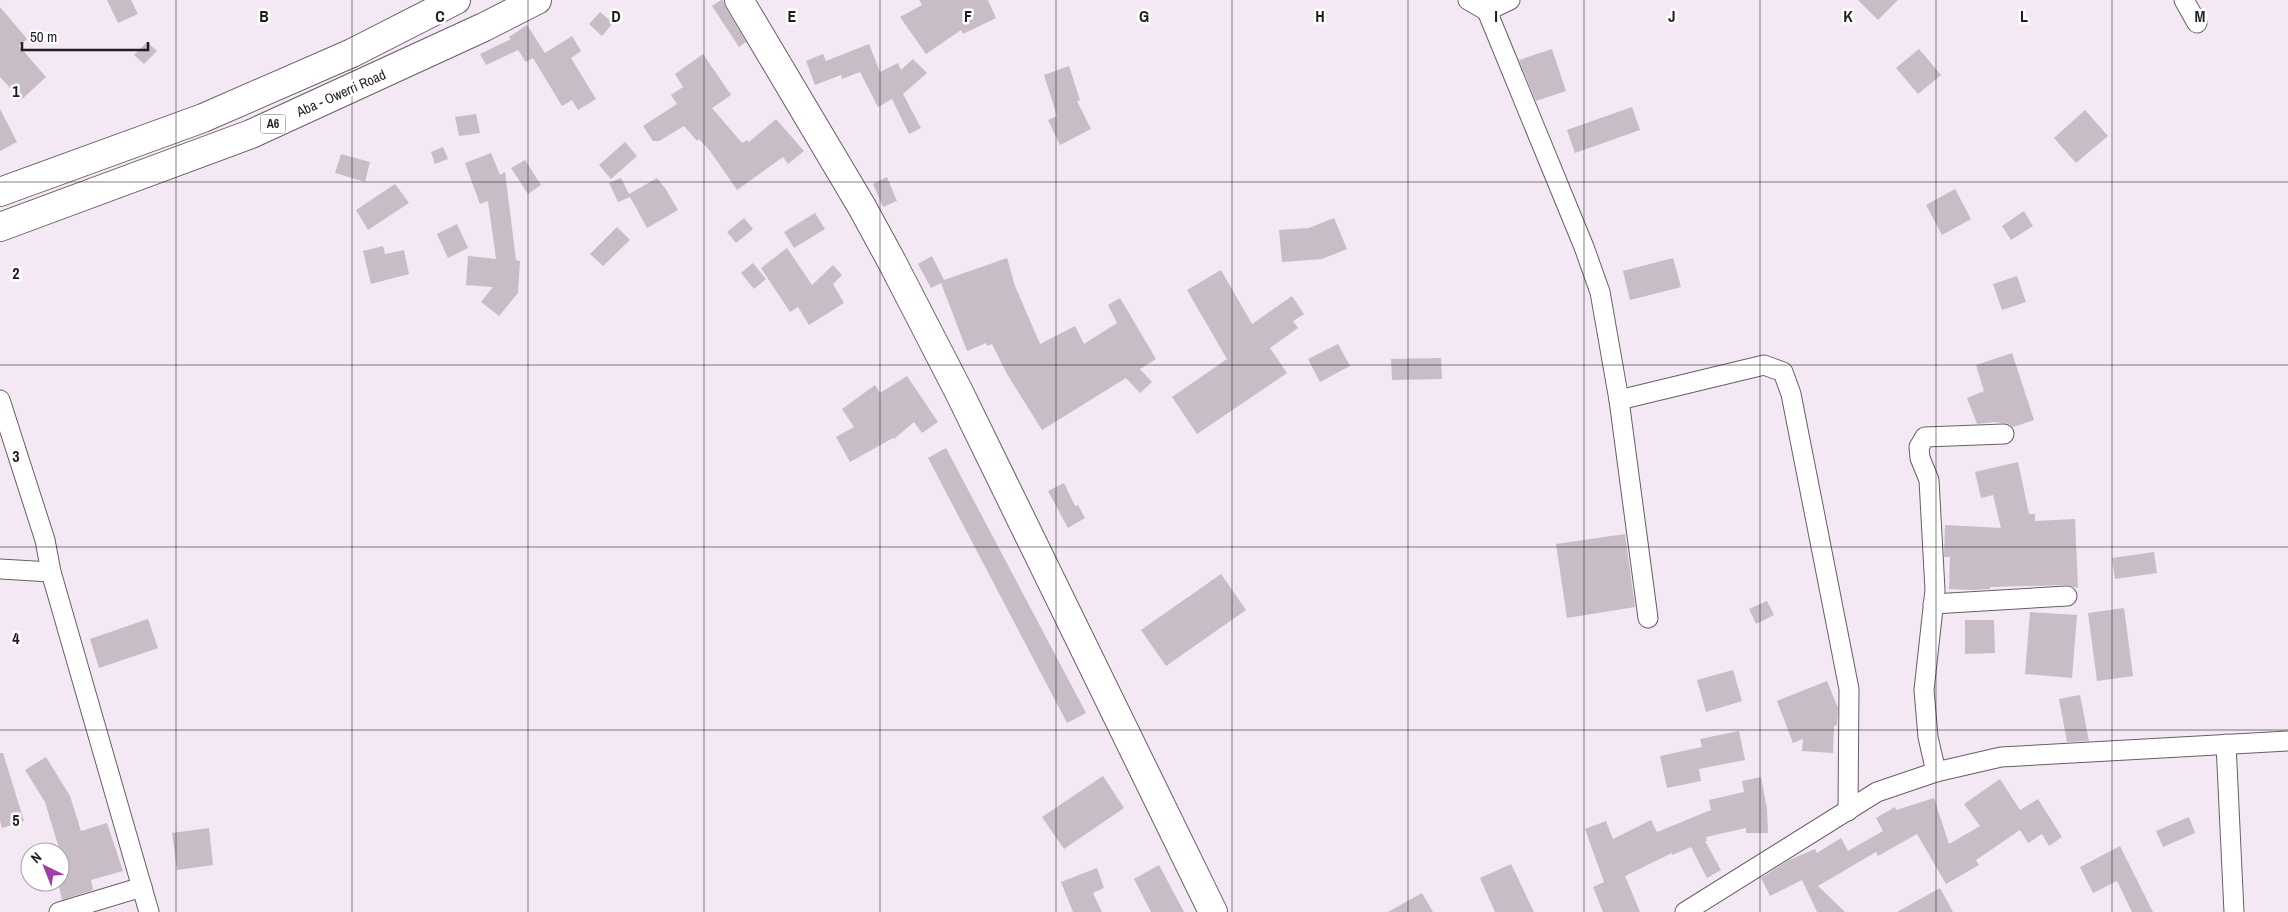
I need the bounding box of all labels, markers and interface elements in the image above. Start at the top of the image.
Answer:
text: B [259,5,269,27]
text: C [435,5,445,27]
text: D [611,5,621,27]
text: E [788,5,797,27]
text: F [964,5,972,27]
text: G [1139,5,1149,27]
text: H [1315,5,1325,27]
text: I [1494,5,1498,27]
text: J [1668,5,1676,27]
text: K [1843,5,1853,27]
text: L [2020,5,2028,27]
text: M [2195,5,2206,27]
scale bar [22,20,149,52]
text: 50 m [30,26,57,47]
street label: Aba - Owerri Road [293,65,388,121]
text: 1 [12,80,20,102]
road number: A6 [260,115,286,134]
text: 2 [12,262,20,284]
text: 3 [12,445,20,467]
text: 4 [12,627,20,649]
text: 5 [12,809,20,831]
north arrow [20,842,70,892]
text: N [27,848,45,867]

